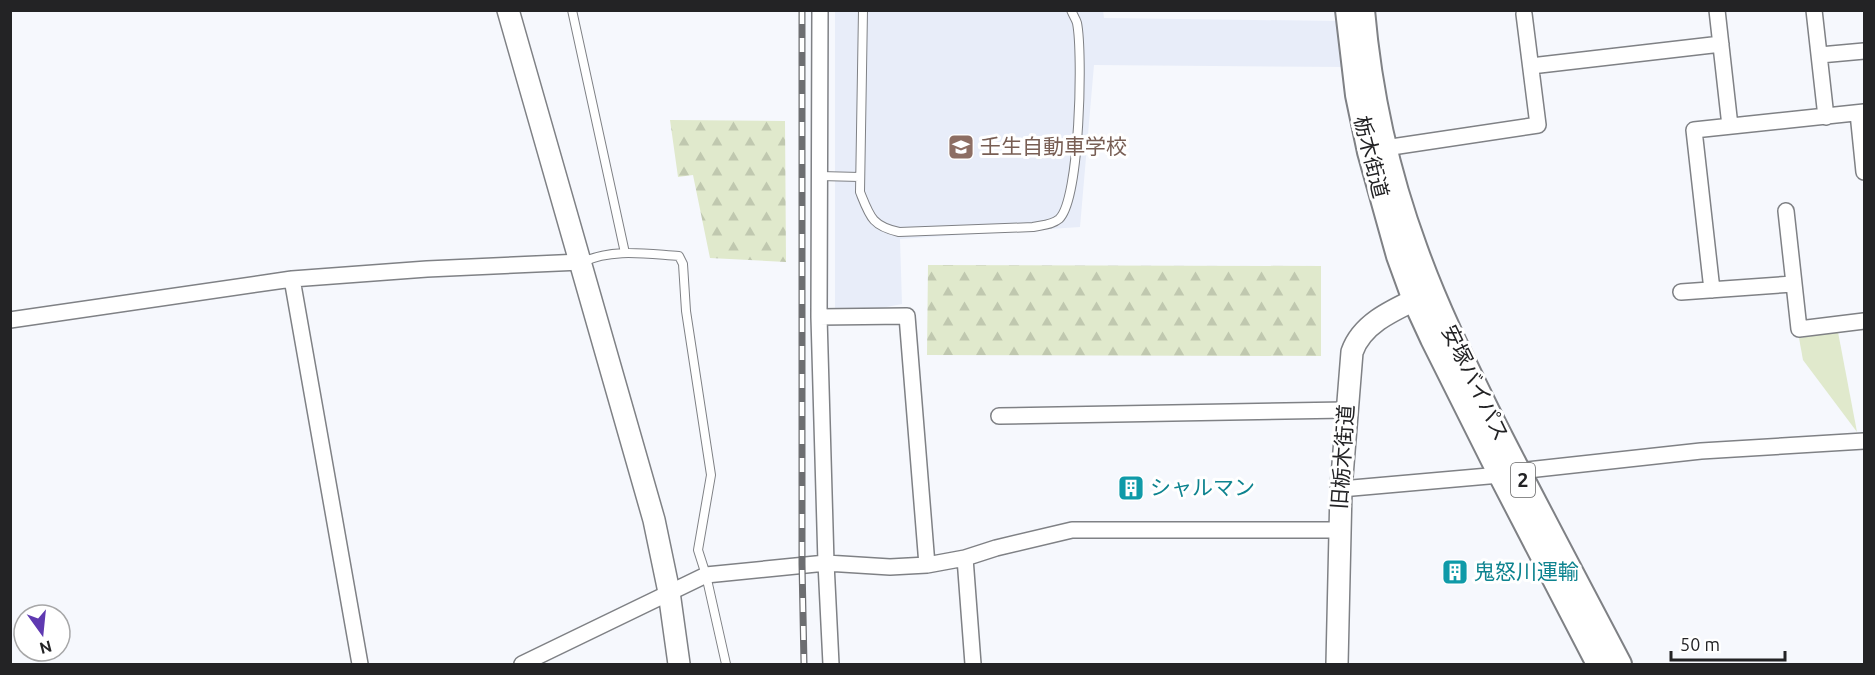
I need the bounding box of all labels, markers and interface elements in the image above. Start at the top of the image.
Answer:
street label: 栃木街道 [1350,113,1394,200]
school or university icon: 壬生自動車学校 [946,132,976,162]
place label: 壬生自動車学校 [980,134,1127,158]
street label: 安塚バイパス [1438,321,1514,444]
street label: 旧栃木街道 [1326,404,1358,510]
road number: 2 [1511,463,1535,497]
building icon: シャルマン [1116,473,1146,503]
place label: シャルマン [1150,475,1255,499]
building icon: 鬼怒川運輸 [1440,557,1470,587]
place label: 鬼怒川運輸 [1474,559,1579,583]
north arrow [12,603,72,663]
scale bar [1671,624,1785,662]
text: 50 m [1680,634,1720,654]
text: N [38,637,54,658]

